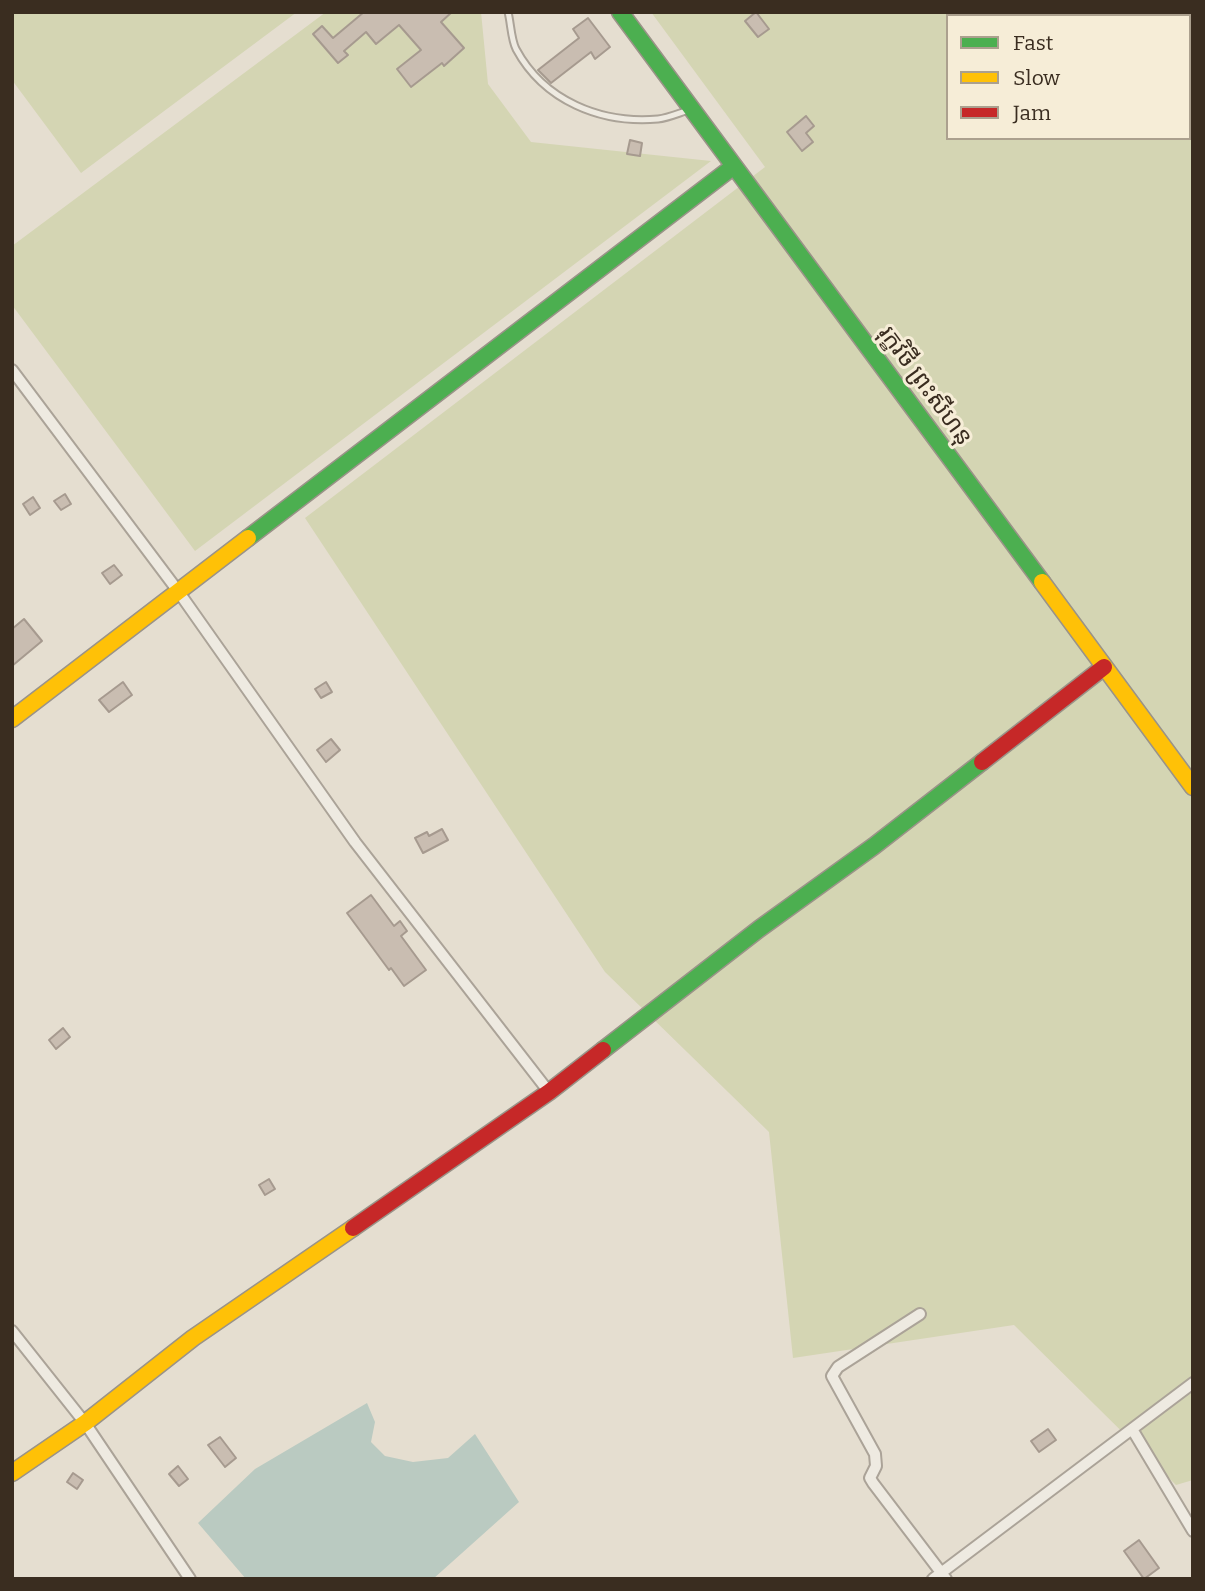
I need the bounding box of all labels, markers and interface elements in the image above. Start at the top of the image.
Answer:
legend [946,14,1191,140]
text: Fast [1013,30,1053,56]
text: Slow [1013,65,1060,91]
text: Jam [1013,100,1051,126]
street label: រុក្ខវិថី ព្រះសីហនុ [872,320,978,452]

